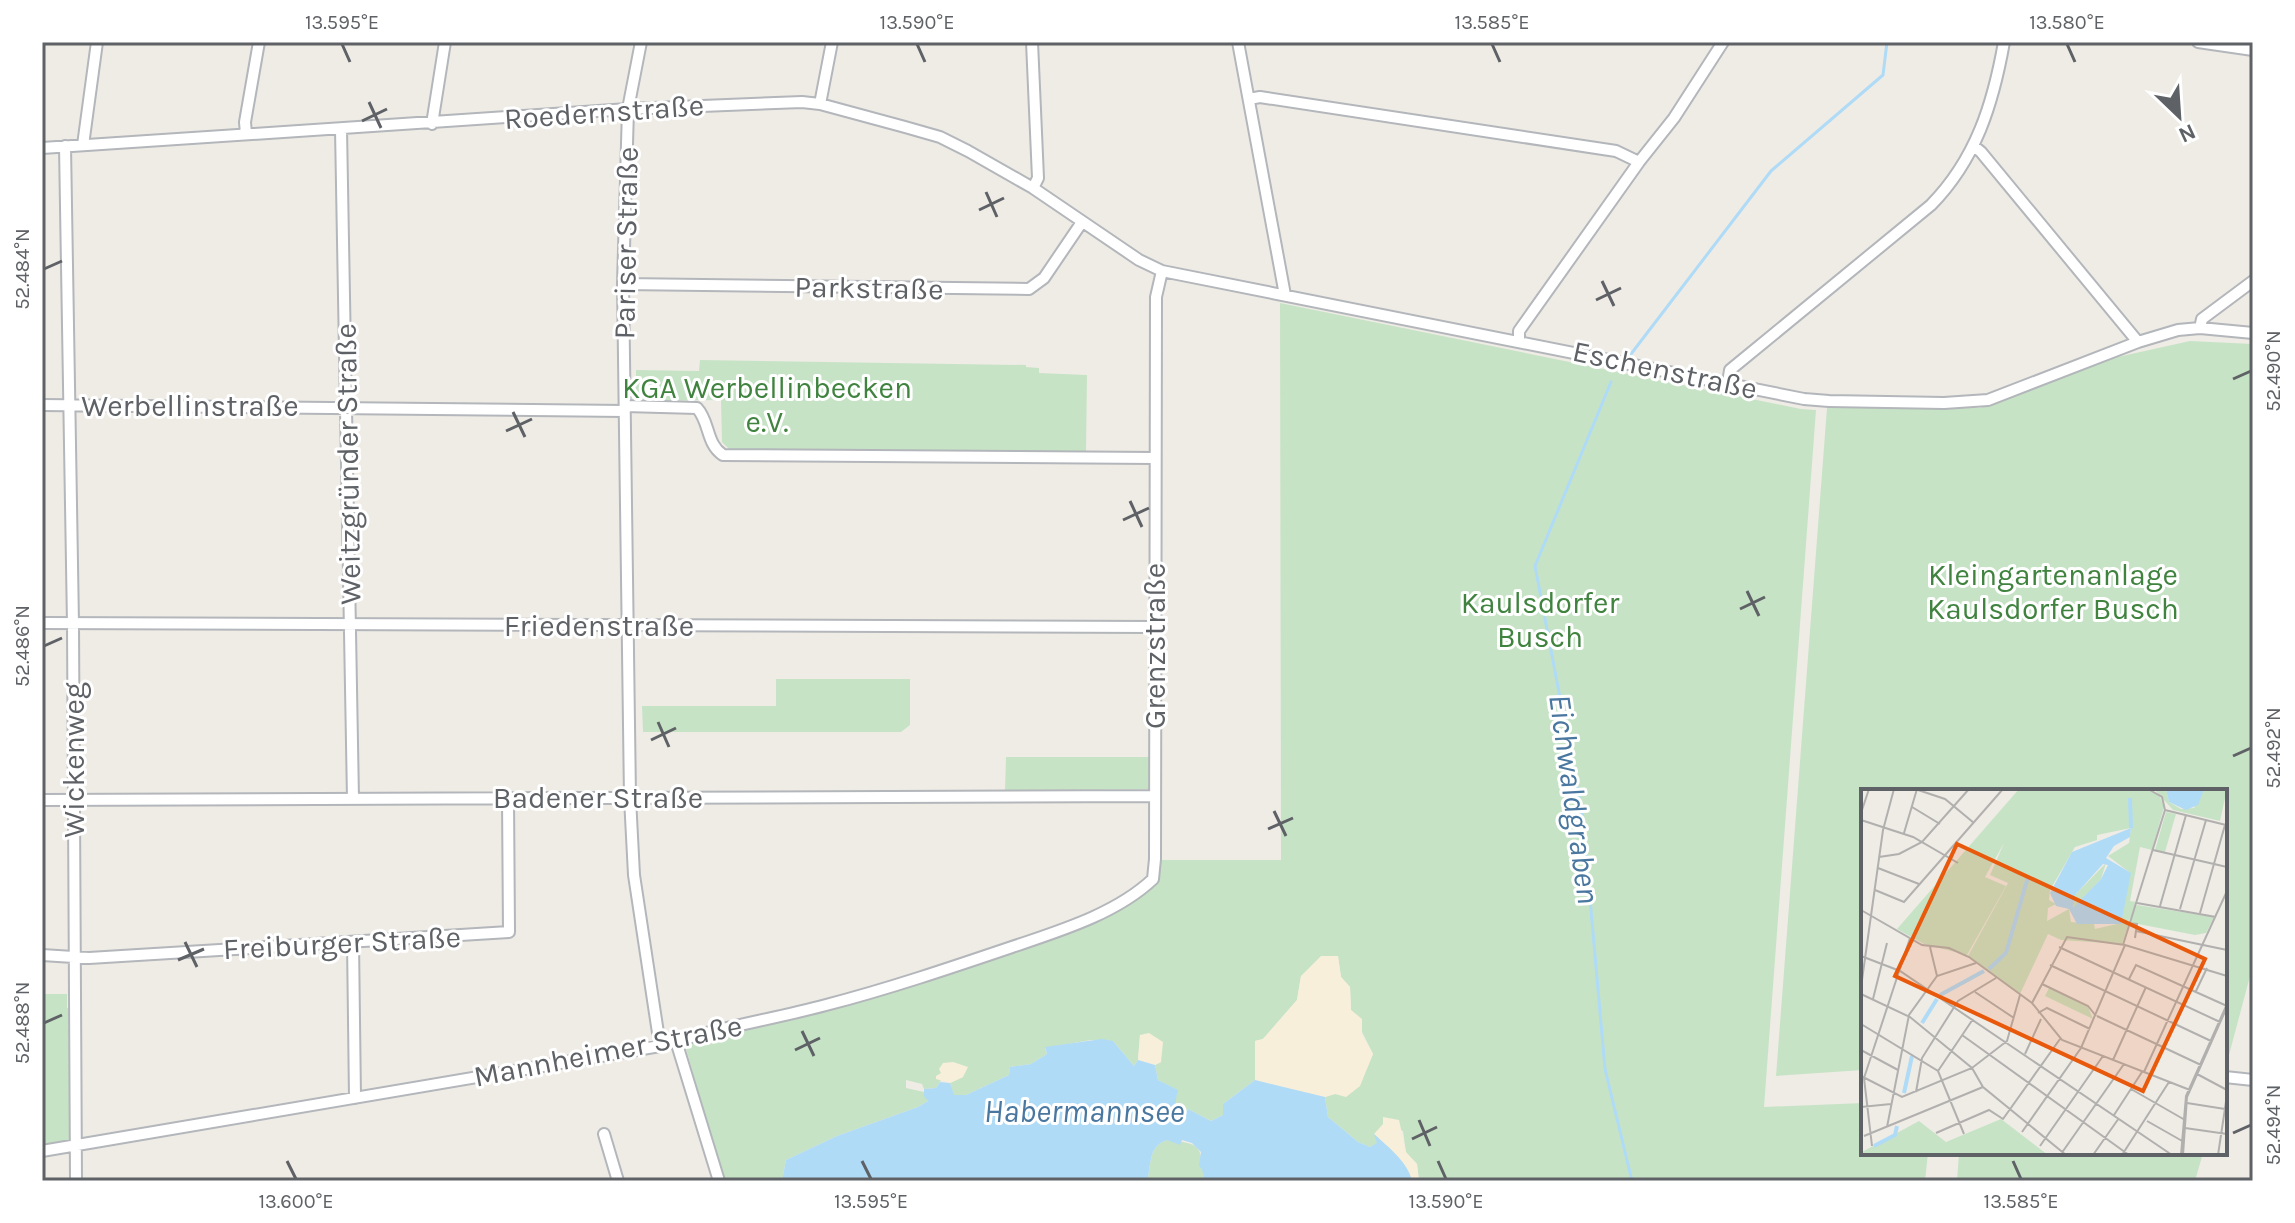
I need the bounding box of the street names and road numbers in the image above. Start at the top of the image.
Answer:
street label: Roedernstraße [503,87,705,137]
street label: Pariser Straße [606,146,646,340]
street label: Parkstraße [794,269,944,307]
street label: Weitzgründer Straße [328,323,368,605]
street label: Eschenstraße [1569,333,1761,407]
street label: Werbellinstraße [81,388,299,424]
street label: Grenzstraße [1137,563,1173,729]
street label: Friedenstraße [504,608,694,644]
street label: Wickenweg [56,682,92,838]
street label: Badener Straße [493,780,703,816]
street label: Freiburger Straße [222,919,462,967]
street label: Mannheimer Straße [471,1007,745,1095]

